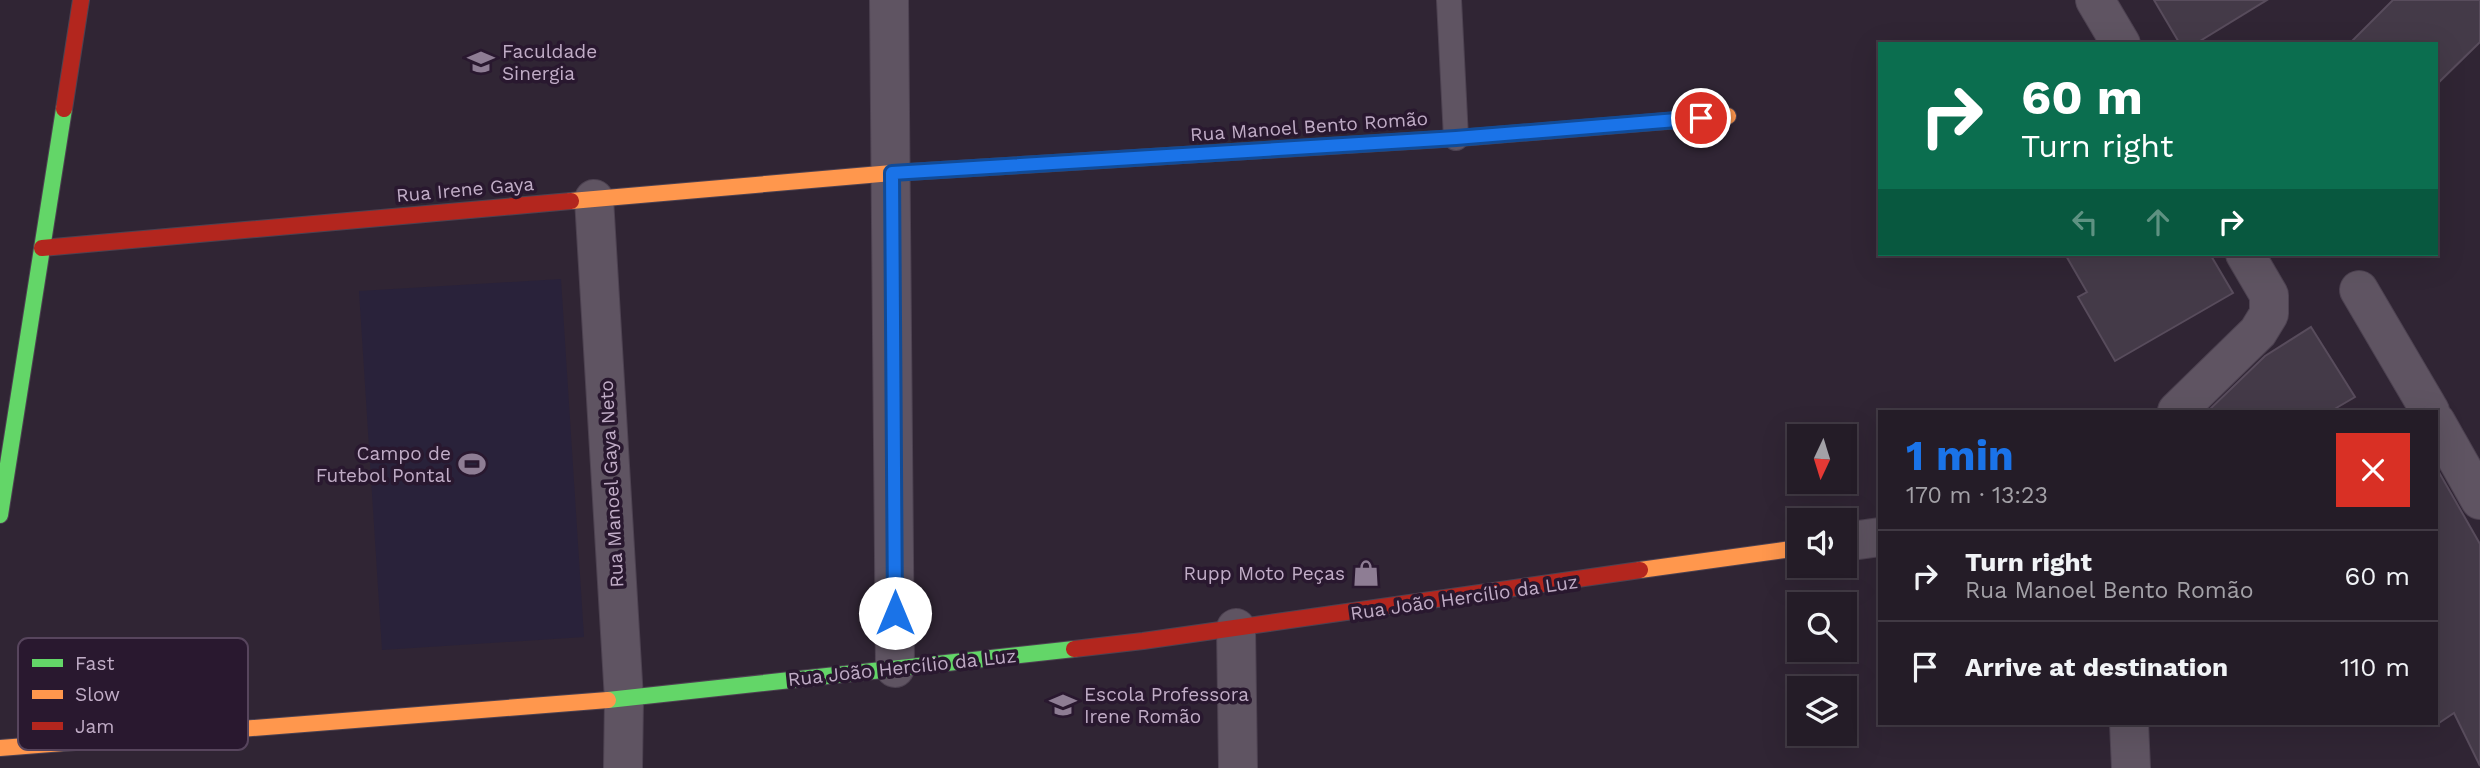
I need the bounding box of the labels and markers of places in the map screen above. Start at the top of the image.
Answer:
place label: Faculdade Sinergia [502,40,597,85]
school or university icon: Faculdade Sinergia [466,47,496,77]
pin [1671,88,1731,148]
place label: Campo de Futebol Pontal [316,442,451,487]
sports icon: Campo de Futebol Pontal [457,449,487,479]
shop icon: Rupp Moto Peças [1351,558,1381,588]
place label: Rupp Moto Peças [1184,562,1345,585]
place label: Escola Professora Irene Romão [1084,683,1249,728]
school or university icon: Escola Professora Irene Romão [1048,690,1078,720]

